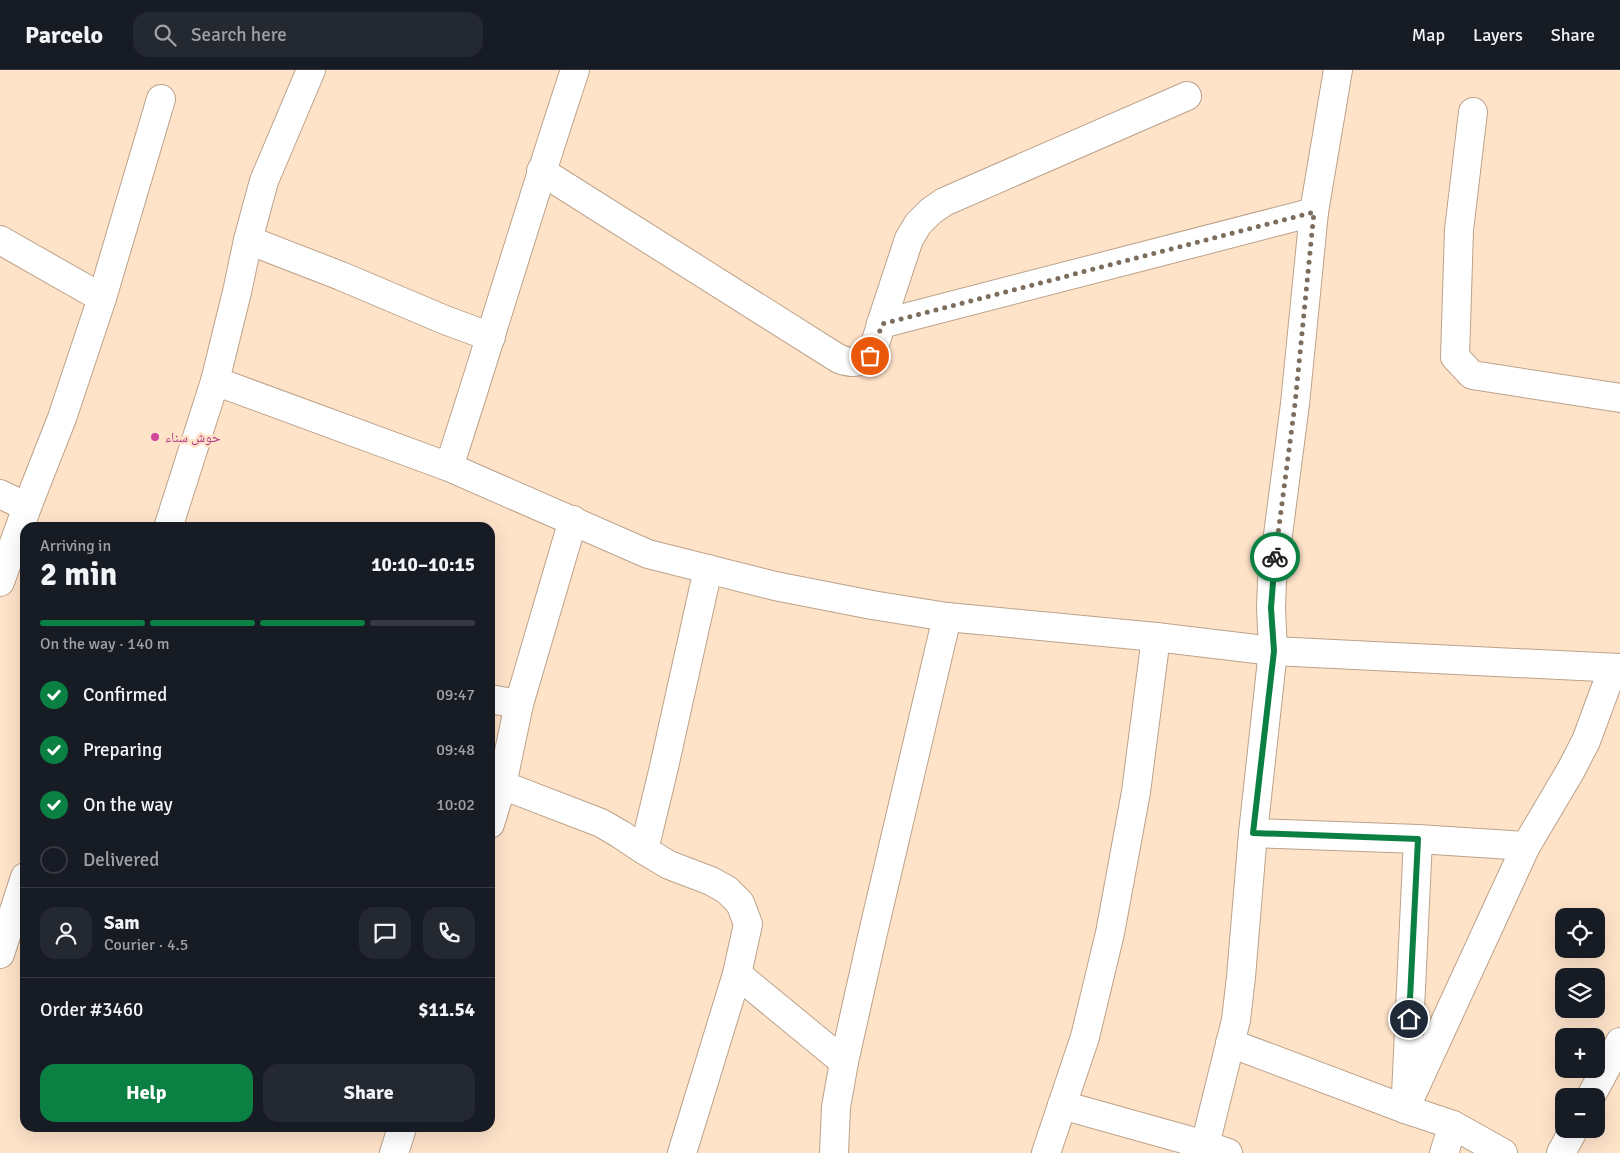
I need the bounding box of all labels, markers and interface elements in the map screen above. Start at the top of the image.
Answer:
search box [133,12,483,57]
text: Parcelo [25,20,103,50]
icon: search [151,21,179,49]
text: Search here [191,23,287,47]
text: Map [1412,24,1445,46]
text: Layers [1473,24,1523,46]
text: Share [1551,24,1595,46]
pin [849,335,891,377]
icon: bag [856,342,884,370]
place label: حوش سناء [165,429,221,446]
marker: حوش سناء [149,431,161,443]
courier [1250,532,1300,582]
text: Arriving in [40,536,111,556]
icon: bike [1261,543,1289,571]
text: 10:10–10:15 [371,553,475,577]
text: 2 min [40,555,117,594]
text: On the way · 140 m [40,634,170,654]
icon: check [40,681,68,709]
text: Confirmed [83,683,167,707]
text: 09:47 [436,685,475,705]
icon: check [40,736,68,764]
text: Preparing [83,738,162,762]
text: 09:48 [436,740,475,760]
icon: check [40,791,68,819]
text: On the way [83,793,173,817]
text: 10:02 [436,795,475,815]
text: Delivered [83,848,159,872]
button: person [40,907,92,959]
button: chat [359,907,411,959]
button: phone [423,907,475,959]
map controls [1555,908,1605,1138]
button: locate [1555,908,1605,958]
text: Sam [104,911,140,935]
text: Courier · 4.5 [104,935,188,955]
button: layers [1555,968,1605,1018]
text: Order #3460 [40,998,143,1022]
text: $11.54 [418,998,475,1022]
pin [1388,998,1430,1040]
icon: home [1395,1005,1423,1033]
button: + [1555,1028,1605,1078]
button: Help [40,1064,253,1122]
button: Share [263,1064,475,1122]
button: − [1555,1088,1605,1138]

